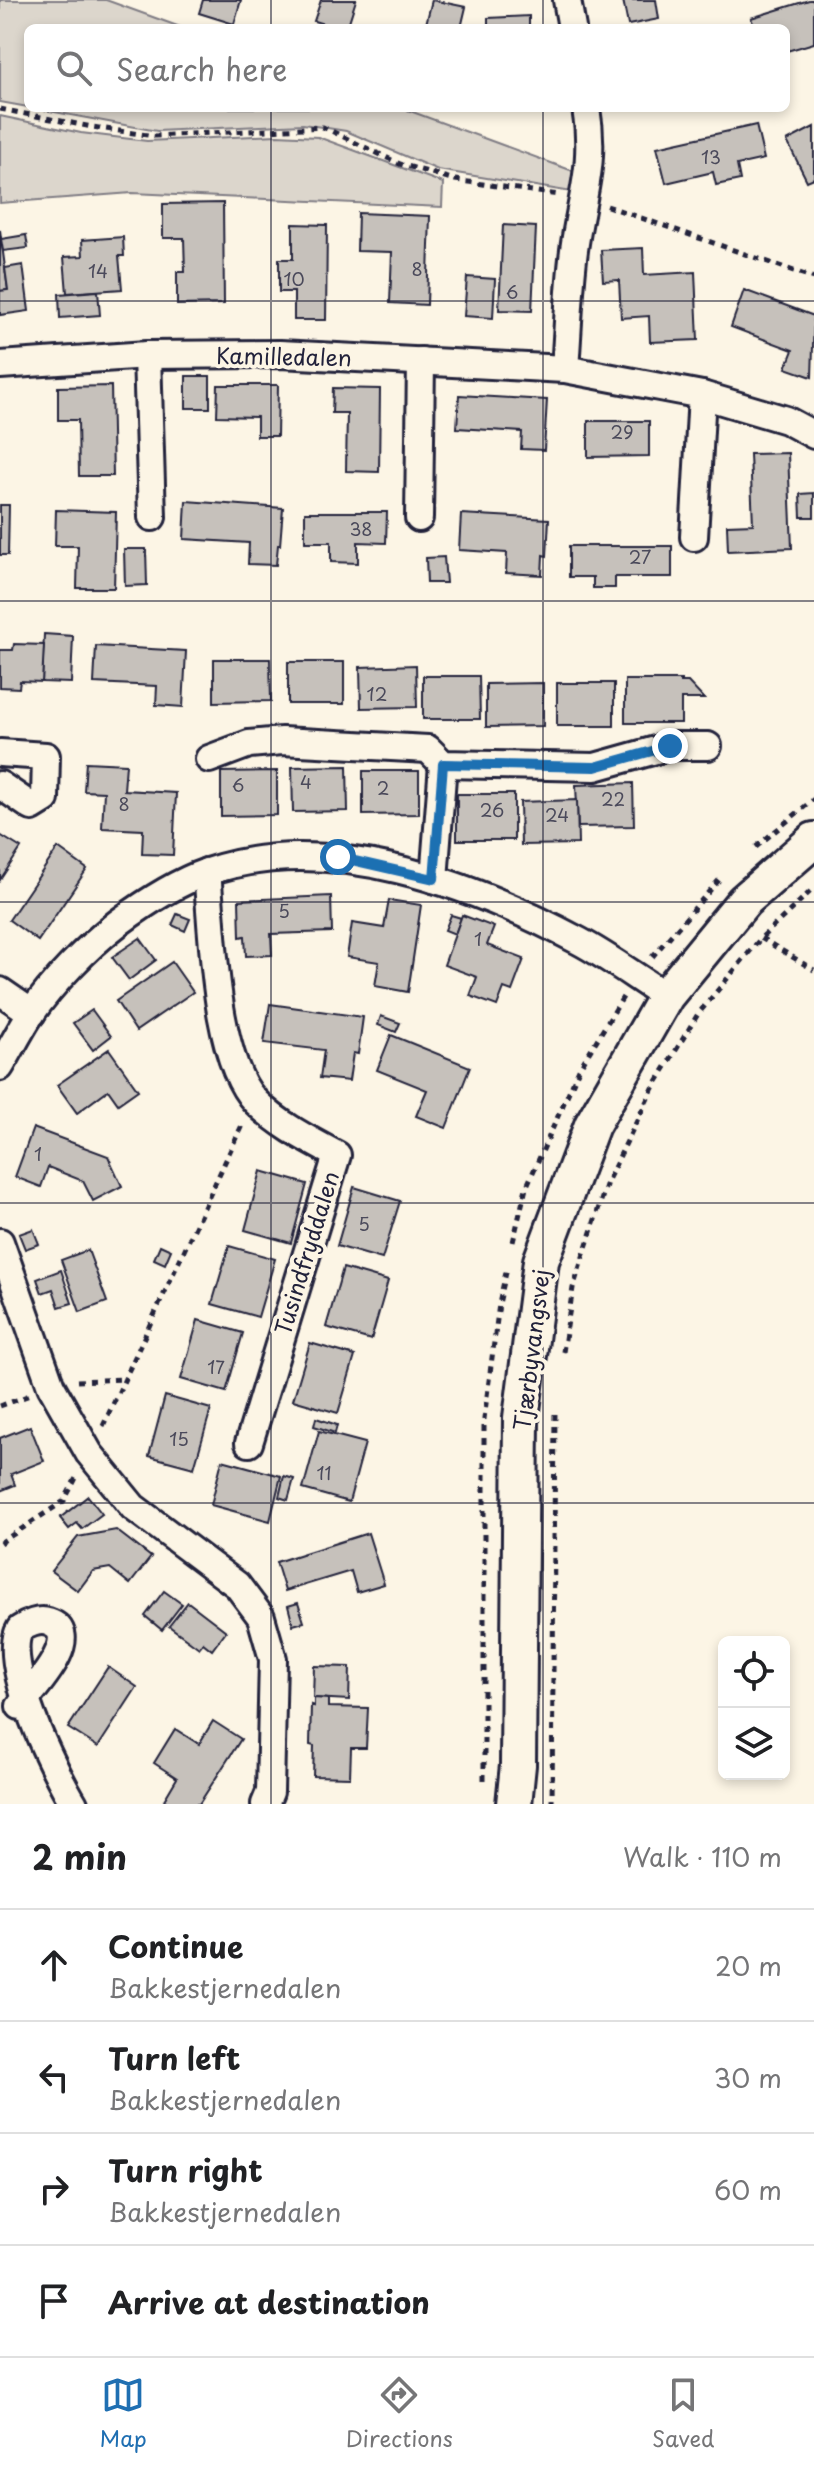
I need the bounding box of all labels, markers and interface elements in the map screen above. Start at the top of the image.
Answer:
search box [24,24,790,112]
icon: search [52,46,96,90]
text: Search here [116,46,288,91]
house number: 13 [701,143,721,170]
house number: 8 [411,255,423,282]
house number: 14 [88,257,108,284]
house number: 10 [283,265,305,292]
house number: 6 [506,278,518,305]
street label: Kamilledalen [216,338,352,373]
house number: 29 [611,418,633,445]
house number: 38 [349,515,373,542]
house number: 27 [629,543,651,570]
house number: 12 [367,680,387,707]
route end [652,728,688,764]
house number: 4 [300,768,312,795]
house number: 6 [232,771,244,798]
house number: 2 [377,774,389,801]
house number: 22 [601,785,625,812]
house number: 8 [118,790,130,817]
house number: 26 [480,796,504,823]
house number: 24 [545,801,569,828]
route start [320,839,356,875]
house number: 5 [278,897,290,924]
house number: 1 [474,925,482,952]
house number: 1 [34,1140,42,1167]
street label: Tusindfryddalen [265,1167,346,1338]
house number: 5 [358,1210,370,1237]
street label: Tjærbyvangsvej [504,1267,557,1432]
house number: 17 [207,1353,225,1380]
house number: 15 [169,1425,189,1452]
house number: 11 [316,1459,332,1486]
map controls [718,1636,790,1780]
button: locate [718,1636,790,1708]
button: layers [718,1708,790,1780]
text: 2 min [32,1830,127,1882]
text: Walk · 110 m [623,1837,782,1876]
text: Continue [108,1923,243,1968]
icon: ahead [32,1943,76,1987]
text: 20 m [715,1946,782,1985]
text: Bakkestjernedalen [108,1968,341,2007]
text: Turn left [108,2035,240,2080]
icon: left [32,2055,76,2099]
text: 30 m [714,2058,782,2097]
text: Bakkestjernedalen [108,2080,341,2119]
text: Turn right [108,2147,263,2192]
icon: right [32,2167,76,2211]
text: 60 m [714,2170,782,2209]
text: Bakkestjernedalen [108,2192,341,2231]
icon: arrive [32,2279,76,2323]
text: Arrive at destination [108,2279,430,2324]
tab: Map [100,2373,147,2454]
tab: Directions [346,2373,453,2454]
tab: Saved [652,2373,714,2454]

